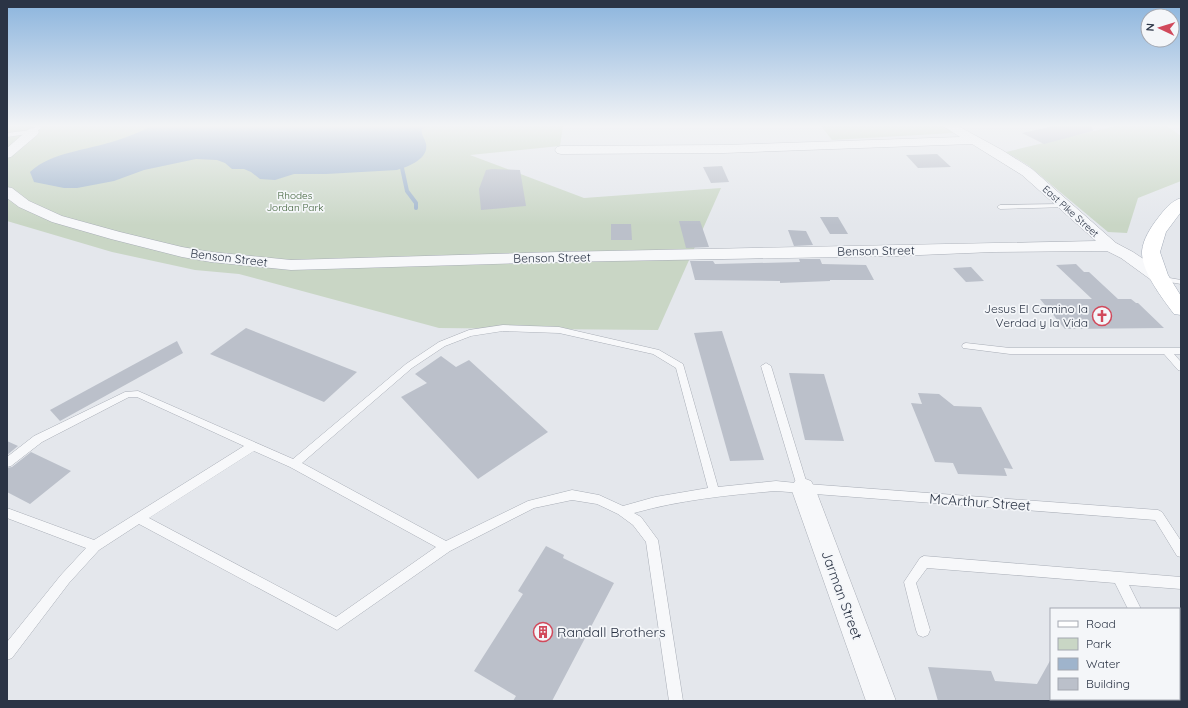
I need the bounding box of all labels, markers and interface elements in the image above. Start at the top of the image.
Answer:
north arrow [1140,8,1180,48]
text: N [1143,23,1157,32]
street label: East Pike Street [1040,183,1102,241]
park label: Rhodes Jordan Park [266,189,324,214]
street label: Benson Street [837,242,915,259]
street label: Benson Street [190,245,268,270]
street label: Benson Street [513,249,591,266]
place label: Jesus El Camino la Verdad y la Vida [984,301,1088,330]
church icon: Jesus El Camino la Verdad y la Vida [1091,305,1113,327]
street label: McArthur Street [929,489,1031,515]
street label: Jarman Street [818,548,867,642]
legend [1050,608,1180,700]
text: Road [1086,616,1116,631]
building icon: Randall Brothers [532,621,554,643]
place label: Randall Brothers [557,623,665,641]
text: Park [1086,636,1111,651]
text: Water [1086,656,1121,671]
text: Building [1086,676,1130,691]

